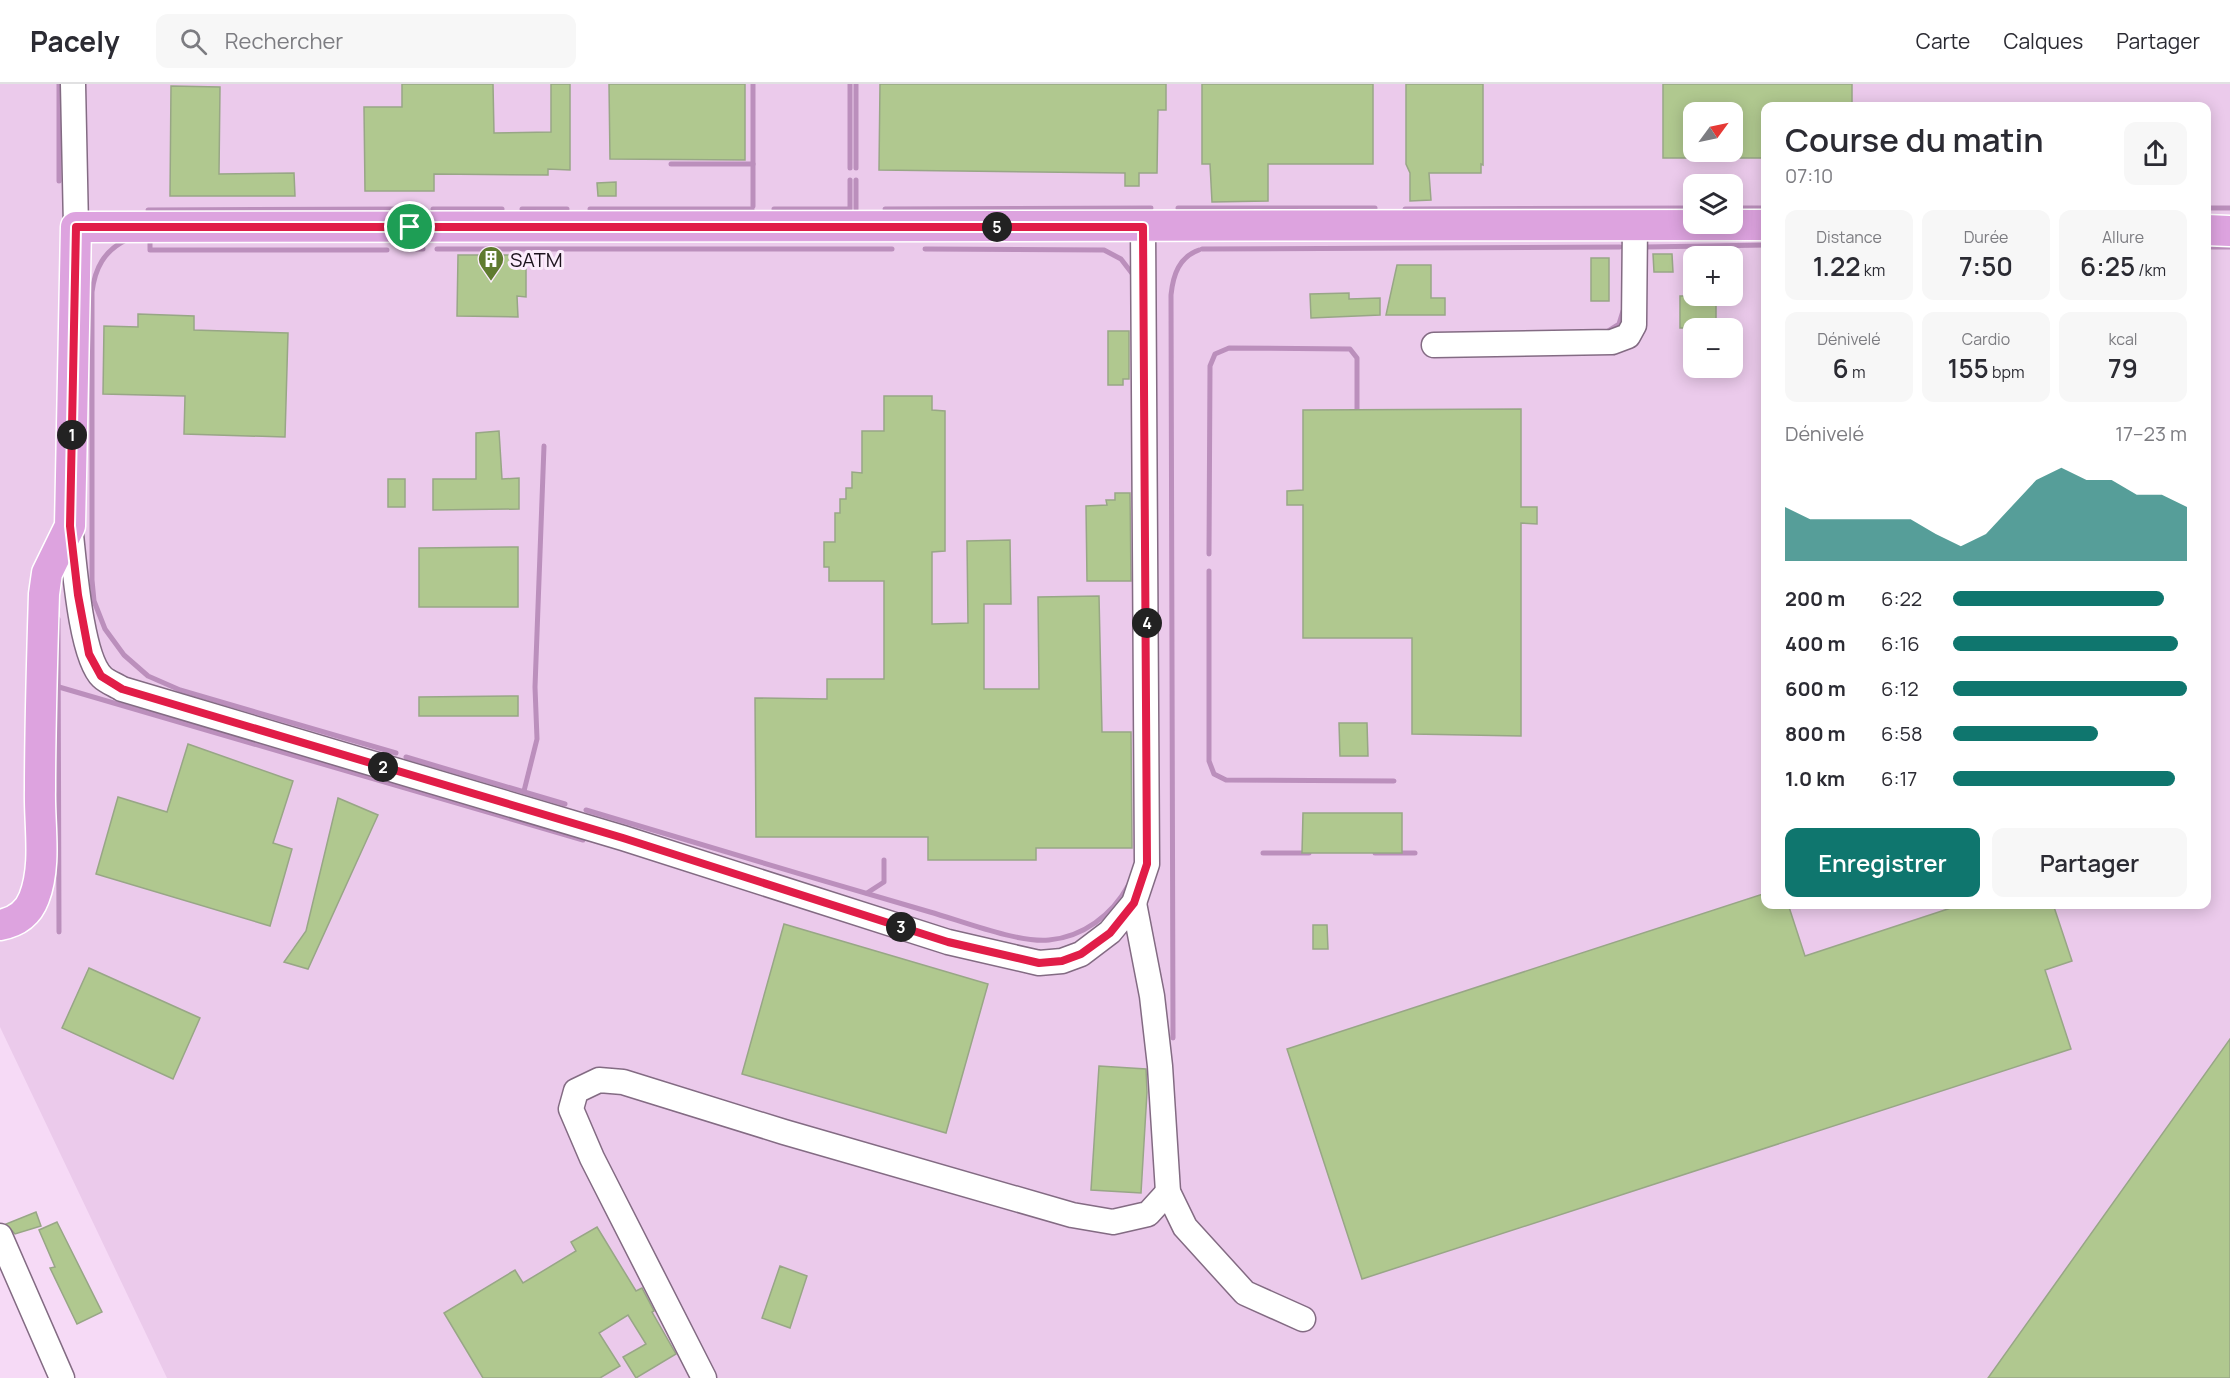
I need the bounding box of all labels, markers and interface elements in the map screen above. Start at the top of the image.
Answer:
search box [156,14,576,68]
text: Pacely [30,22,120,60]
icon: search [177,25,210,58]
text: Rechercher [225,26,343,56]
text: Carte [1916,27,1970,55]
text: Calques [2003,27,2083,55]
text: Partager [2116,27,2200,55]
north arrow [1683,102,1743,162]
map controls [1683,102,1743,378]
text: Course du matin [1785,117,2043,162]
button: share [2124,122,2187,185]
text: 07:10 [1785,162,1833,189]
button: layers [1683,174,1743,234]
pin [384,201,435,252]
icon: arrive [393,210,426,243]
pin: 5 [982,212,1012,242]
text: 5 [992,216,1002,238]
text: Distance [1816,226,1882,248]
text: Durée [1964,226,2008,248]
text: Allure [2102,226,2144,248]
building icon: SATM [476,244,506,282]
place label: SATM [510,246,563,273]
button: + [1683,246,1743,306]
text: 1.22 [1813,248,1861,284]
text: 7:50 [1959,248,2013,284]
text: 6:25 [2080,248,2135,284]
text: km [1861,259,1885,281]
text: /km [2135,259,2166,281]
button: − [1683,318,1743,378]
text: Dénivelé [1817,328,1881,350]
text: Cardio [1962,328,2010,350]
text: kcal [2108,328,2138,350]
text: 6 [1833,350,1849,386]
text: 155 [1947,350,1989,386]
text: 79 [2108,350,2138,386]
text: m [1849,361,1865,383]
text: bpm [1989,361,2025,383]
pin: 1 [57,420,87,450]
text: Dénivelé [1785,420,1864,447]
text: 17–23 m [2115,420,2187,447]
text: 1 [68,424,76,446]
text: 200 m [1785,585,1845,612]
text: 6:22 [1881,585,1922,612]
pin: 4 [1132,608,1162,638]
text: 4 [1142,612,1152,634]
text: 400 m [1785,630,1845,657]
text: 6:16 [1881,630,1920,657]
text: 600 m [1785,675,1846,702]
text: 6:12 [1881,675,1919,702]
text: 800 m [1785,720,1846,747]
text: 6:58 [1881,720,1923,747]
pin: 2 [368,752,398,782]
text: 2 [378,756,388,778]
text: 1.0 km [1785,765,1845,792]
text: 6:17 [1881,765,1917,792]
button: Enregistrer [1785,828,1980,897]
button: Partager [1992,828,2187,897]
pin: 3 [886,912,916,942]
text: 3 [896,916,906,938]

